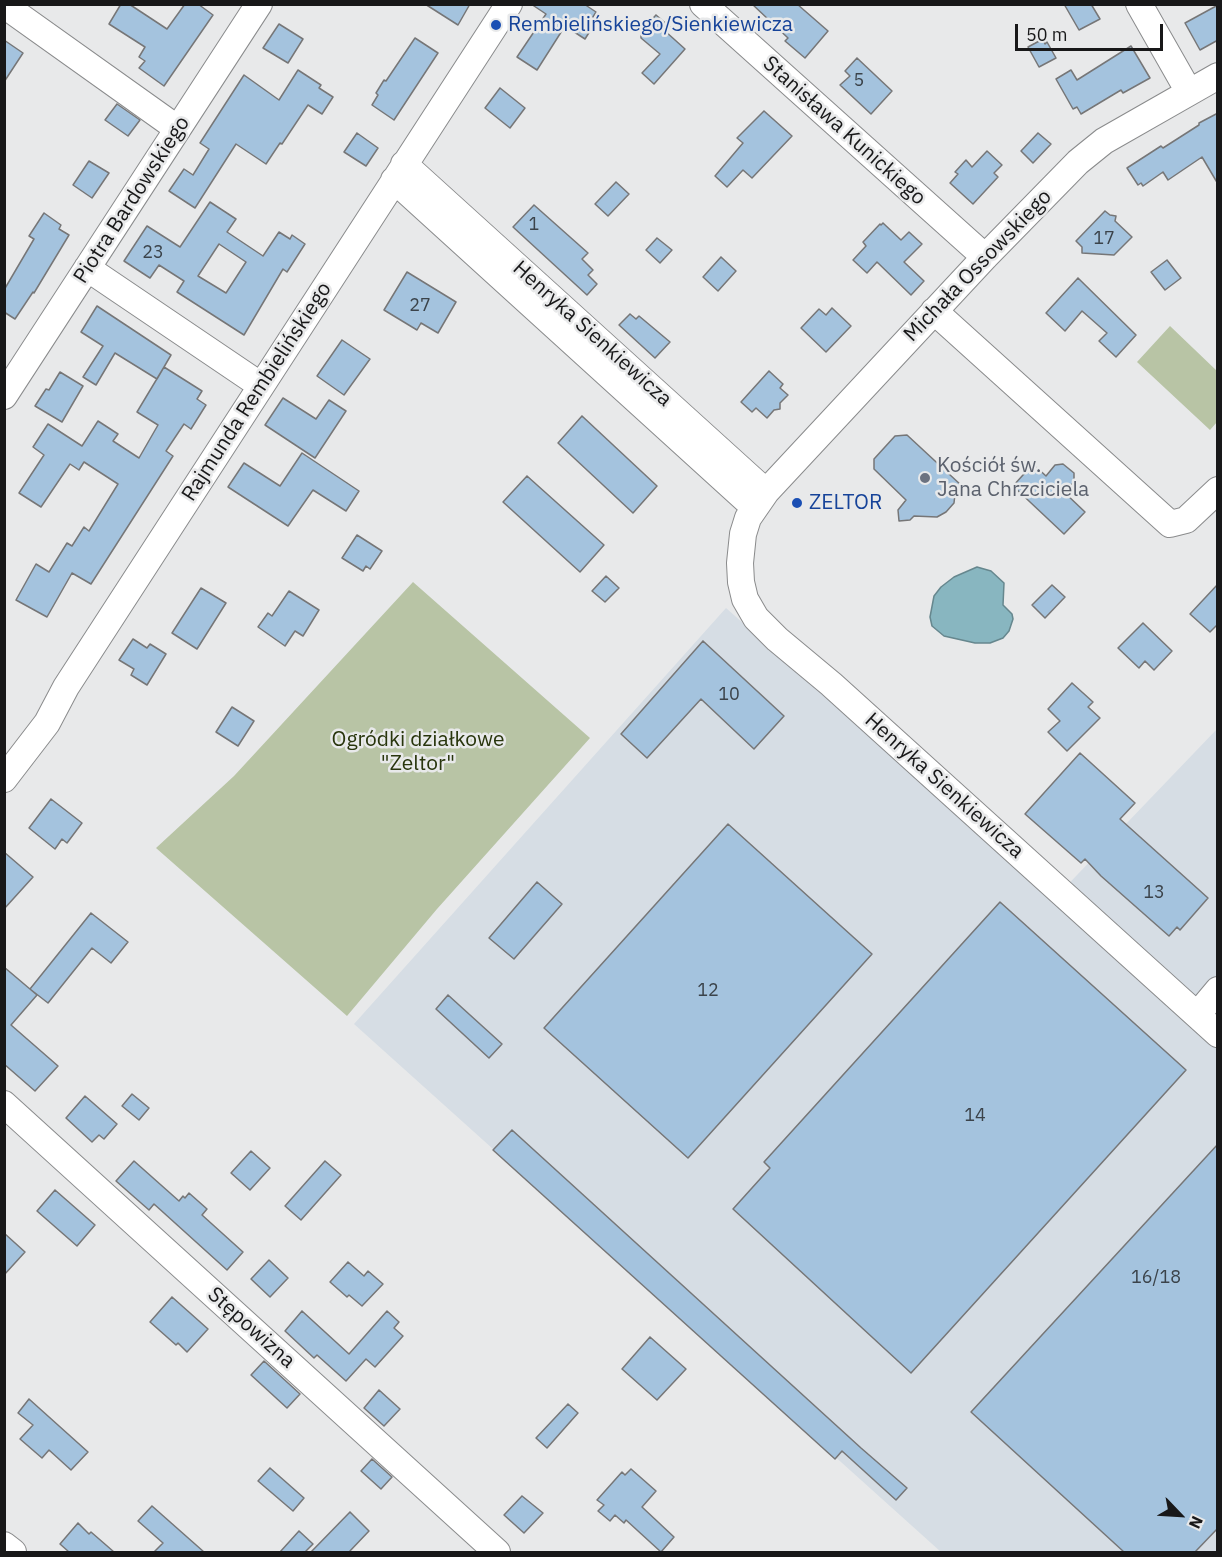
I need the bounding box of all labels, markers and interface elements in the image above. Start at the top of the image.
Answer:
place label: Rembielińskiego/Sienkiewicza [508,12,793,38]
scale bar [1018,12,1166,50]
marker: Rembielińskiego/Sienkiewicza [489,18,503,32]
text: 50 m [1026,23,1068,46]
street label: Stanisława Kunickiego [757,51,931,211]
house number: 5 [854,70,864,92]
street label: Piotra Bardowskiego [69,112,195,288]
street label: Michała Ossowskiego [899,185,1057,347]
house number: 1 [529,214,539,236]
house number: 17 [1093,228,1115,250]
house number: 23 [142,242,164,264]
street label: Henryka Sienkiewicza [507,256,677,412]
street label: Rajmunda Rembielińskiego [177,278,337,506]
house number: 27 [409,295,431,317]
place label: Kościół św. Jana Chrzciciela [937,453,1089,503]
marker: Kościół św. Jana Chrzciciela [918,471,932,485]
place label: ZELTOR [809,490,882,516]
marker: ZELTOR [790,496,804,510]
house number: 10 [718,684,740,706]
street label: Henryka Sienkiewicza [859,708,1029,864]
park label: Ogródki działkowe "Zeltor" [332,727,504,777]
house number: 13 [1143,882,1165,904]
house number: 12 [697,980,719,1002]
house number: 14 [964,1105,986,1127]
house number: 16/18 [1131,1267,1181,1289]
street label: Stępowizna [202,1282,300,1374]
north arrow [1150,1485,1210,1545]
text: N [1185,1513,1208,1532]

